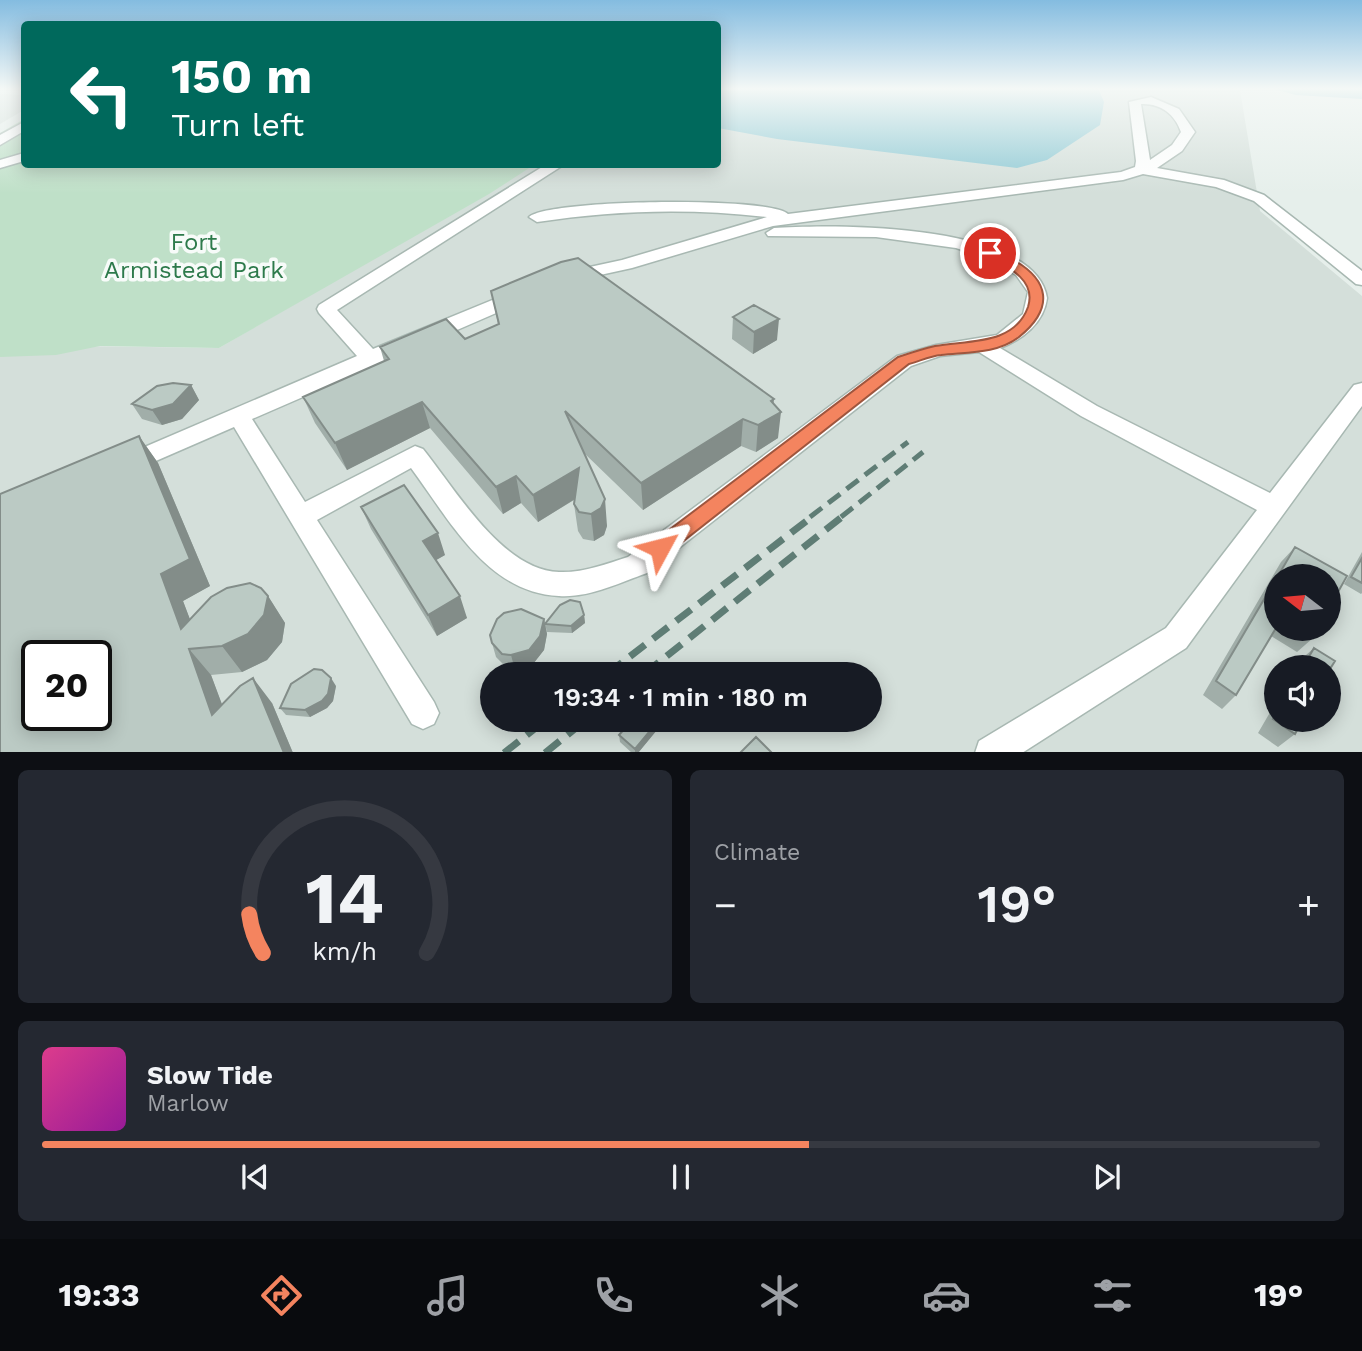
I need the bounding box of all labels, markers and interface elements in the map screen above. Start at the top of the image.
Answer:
text: 150 m [171,47,312,105]
icon: left [56,49,147,140]
text: Turn left [171,106,304,144]
pin [960,223,1020,283]
park label: Fort Armistead Park [104,228,284,284]
icon: arrive [971,234,1009,272]
position arrow [623,511,697,585]
north arrow [1264,564,1340,640]
map controls [1264,564,1341,732]
speed limit sign: 20 [21,640,112,731]
button: sound [1264,655,1341,732]
text: 19:34 · 1 min · 180 m [554,682,808,712]
text: Climate [714,839,800,866]
text: 14 [306,855,384,941]
text: 19° [978,874,1056,935]
text: − [714,883,737,927]
text: + [1297,883,1320,927]
text: km/h [313,936,377,965]
text: Slow Tide [147,1060,273,1090]
text: Marlow [147,1090,229,1117]
icon: previous [236,1158,274,1196]
icon: pause [662,1158,700,1196]
icon: next [1088,1158,1126,1196]
icon: directions [257,1271,306,1320]
icon: music [423,1271,472,1320]
icon: phone [589,1271,638,1320]
icon: climate [755,1271,804,1320]
icon: car [922,1271,971,1320]
icon: filters [1088,1271,1137,1320]
text: 19:33 [59,1276,140,1314]
text: 19° [1254,1276,1303,1314]

